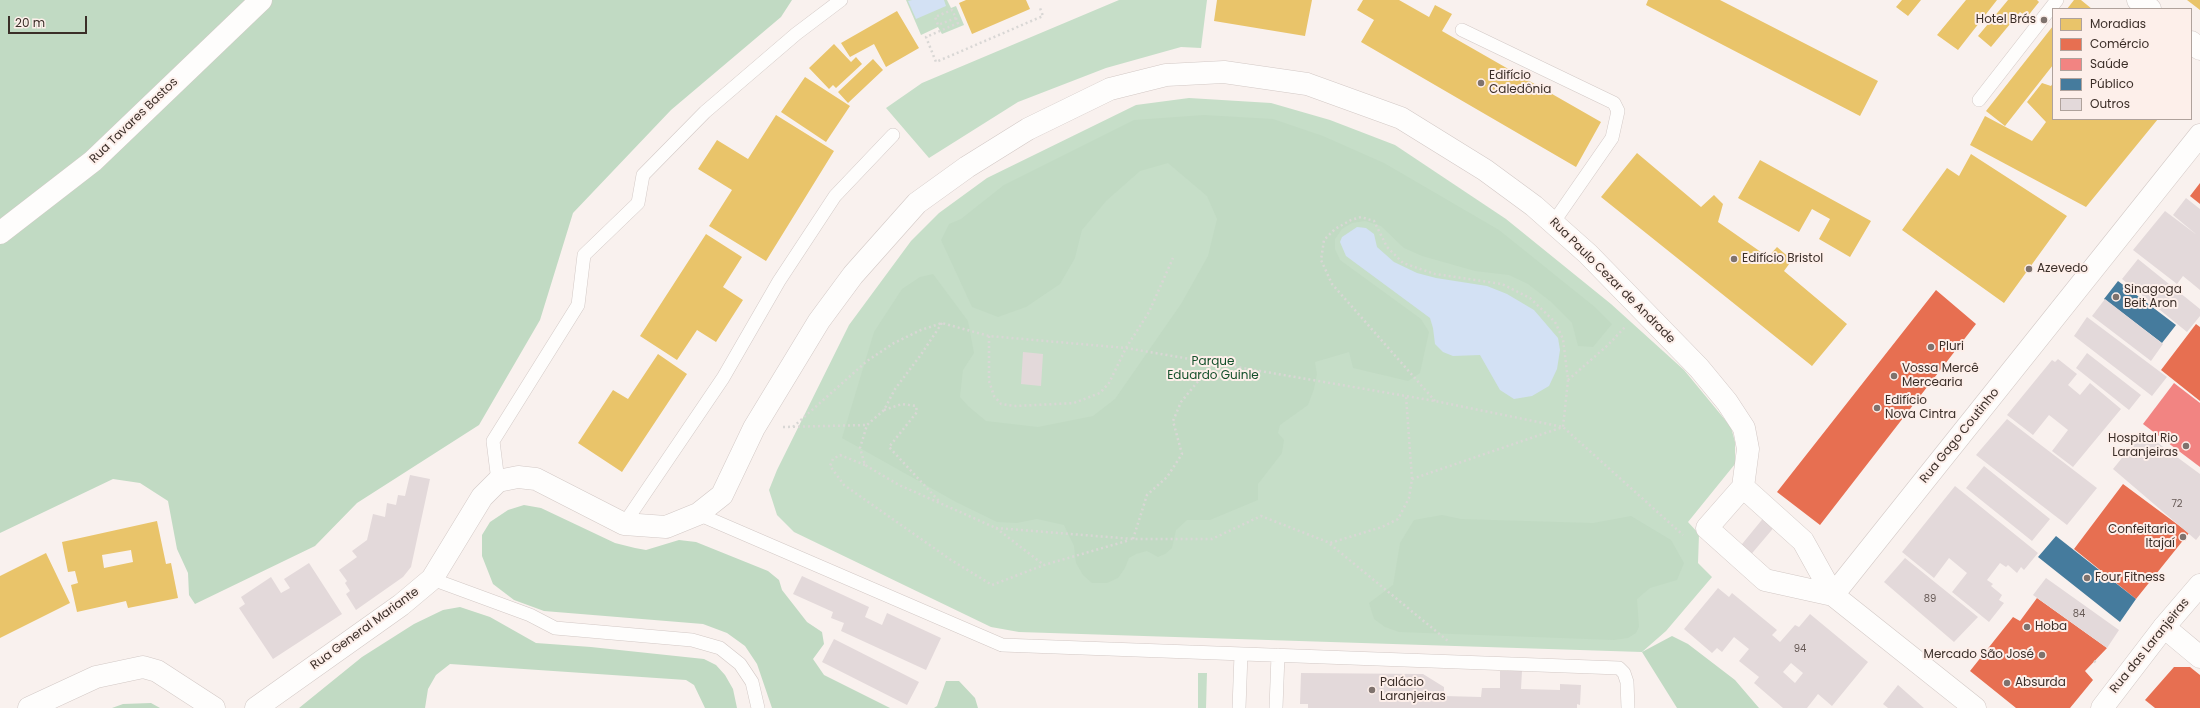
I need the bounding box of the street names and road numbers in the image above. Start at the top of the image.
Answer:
street label: Rua Tavares Bastos [87,75,181,167]
street label: Rua Paulo Cezar de Andrade [1546,215,1678,347]
street label: Rua Gago Coutinho [1917,386,2003,486]
street label: Rua General Mariante [308,585,422,673]
street label: Rua das Laranjeiras [2107,596,2193,696]

